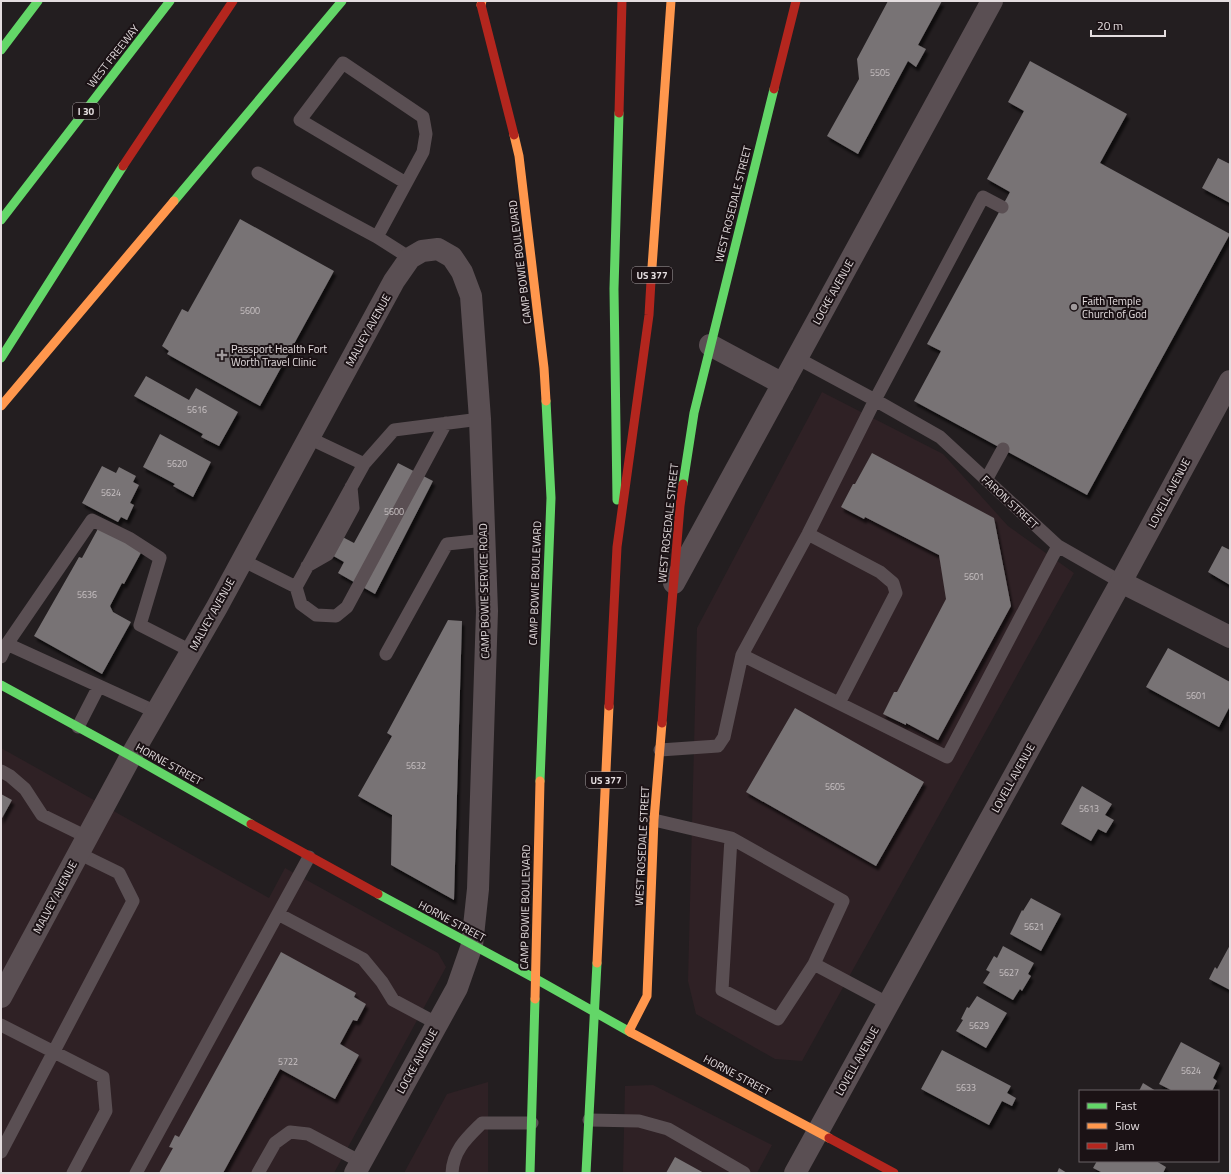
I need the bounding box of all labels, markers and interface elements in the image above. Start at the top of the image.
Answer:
scale bar [1091,12,1165,38]
text: 20 m [1097,16,1123,35]
street label: WEST FREEWAY [83,21,143,91]
house number: 5505 [870,66,890,79]
road number: I 30 [73,103,99,119]
street label: WEST ROSEDALE STREET [711,144,755,264]
street label: CAMP BOWIE BOULEVARD [504,199,536,325]
street label: LOCKE AVENUE [808,256,858,328]
road number: US 377 [632,267,672,283]
street label: MALVEY AVENUE [341,291,395,369]
place label: Faith Temple Church of God [1082,293,1147,322]
marker: Faith Temple Church of God [1069,302,1079,312]
house number: 5600 [240,304,260,317]
place label: Passport Health Fort Worth Travel Clinic [231,341,327,370]
marker: Passport Health Fort Worth Travel Clinic [216,349,228,361]
house number: 5616 [187,403,207,416]
street label: LOVELL AVENUE [1144,455,1194,531]
house number: 5620 [167,457,187,470]
street label: WEST ROSEDALE STREET [654,462,682,583]
street label: FARON STREET [978,471,1042,533]
house number: 5624 [101,486,121,499]
house number: 5600 [384,505,404,518]
street label: CAMP BOWIE BOULEVARD [525,520,545,646]
street label: CAMP BOWIE SERVICE ROAD [475,523,493,659]
house number: 5601 [964,570,984,583]
street label: MALVEY AVENUE [185,575,239,653]
house number: 5636 [77,588,97,601]
house number: 5601 [1186,689,1206,702]
street label: HORNE STREET [133,739,205,789]
street label: LOVELL AVENUE [987,740,1039,816]
house number: 5632 [406,759,426,772]
road number: US 377 [586,772,626,788]
house number: 5605 [825,780,845,793]
street label: WEST ROSEDALE STREET [631,786,653,906]
house number: 5613 [1079,802,1099,815]
street label: CAMP BOWIE BOULEVARD [516,845,534,969]
street label: MALVEY AVENUE [29,858,81,936]
street label: HORNE STREET [416,897,489,946]
house number: 5621 [1024,920,1044,933]
house number: 5627 [999,966,1019,979]
house number: 5629 [969,1019,989,1032]
street label: LOVELL AVENUE [831,1023,883,1099]
street label: LOCKE AVENUE [392,1025,442,1097]
street label: HORNE STREET [701,1051,774,1100]
house number: 5722 [278,1055,298,1068]
house number: 5624 [1181,1064,1201,1077]
house number: 5633 [956,1081,976,1094]
legend [1079,1090,1219,1162]
text: Fast [1115,1096,1138,1115]
text: Slow [1115,1116,1140,1135]
text: Jam [1115,1136,1135,1155]

